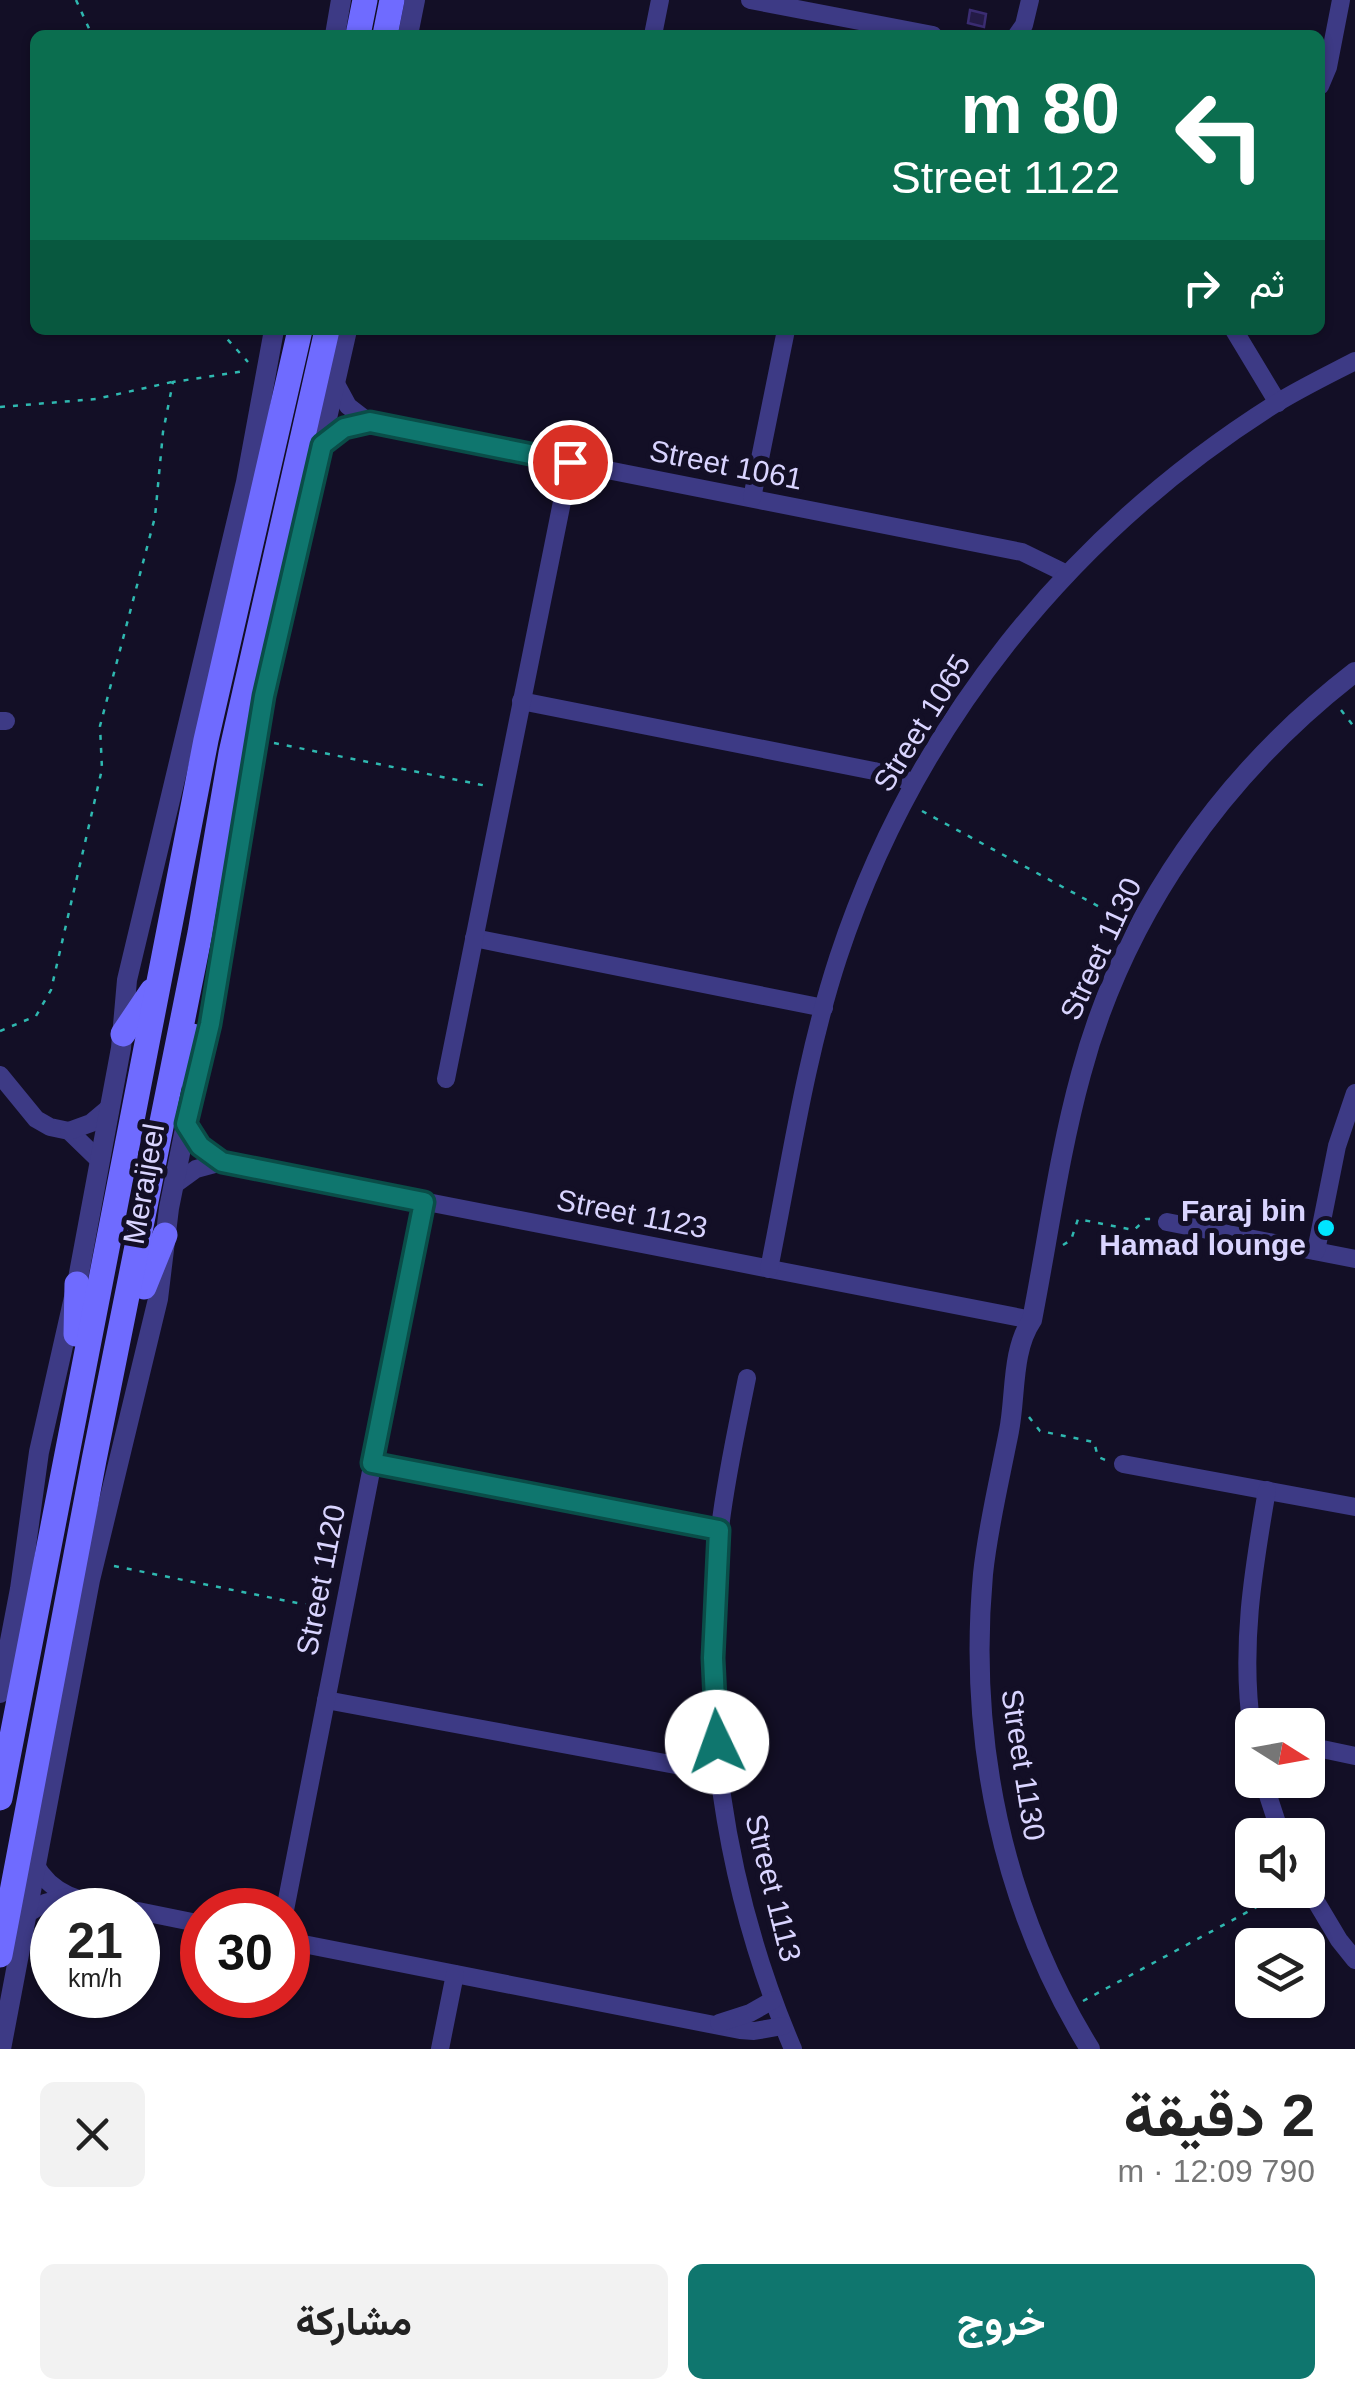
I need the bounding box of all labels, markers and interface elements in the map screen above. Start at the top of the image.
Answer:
text: 80 m [960,70,1120,148]
icon: left [1155,70,1285,200]
text: Street 1122 [891,152,1120,203]
icon: right [1174,260,1229,315]
text: ثم [1249,263,1285,305]
pin [528,420,613,505]
street label: Street 1061 [647,434,805,496]
icon: arrive [543,435,598,490]
street label: Street 1065 [866,648,977,797]
street label: Street 1130 [1053,873,1148,1025]
street label: Meraijeel [117,1121,170,1247]
street label: Street 1123 [554,1183,710,1244]
place label: Faraj bin Hamad lounge [1099,1194,1306,1261]
marker: Faraj bin Hamad lounge [1315,1217,1337,1239]
street label: Street 1120 [290,1502,351,1658]
street label: Street 1130 [995,1687,1052,1843]
position arrow [665,1690,769,1794]
north arrow [1235,1708,1325,1798]
map controls [1235,1708,1325,2018]
street label: Street 1113 [739,1811,808,1965]
button: sound [1235,1818,1325,1908]
speed limit sign: 30 [180,1888,310,2018]
text: 21 [67,1913,123,1969]
button: layers [1235,1928,1325,2018]
text: km/h [68,1964,122,1992]
button: close [40,2082,145,2187]
text: 2 دقيقة [1123,2082,1315,2149]
text: 790 m · 12:09 [1118,2153,1315,2189]
button: مشاركة [40,2264,668,2379]
button: خروج [688,2264,1315,2379]

